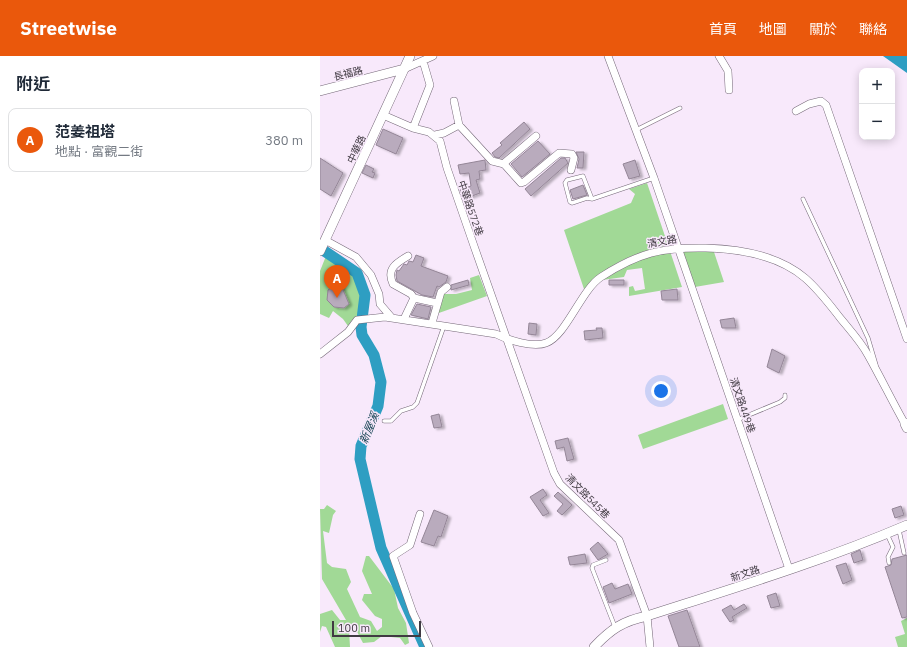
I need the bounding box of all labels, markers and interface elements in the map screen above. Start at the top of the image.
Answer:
text: Streetwise [20,16,117,40]
text: 首頁 [709,20,737,38]
text: 地圖 [759,20,787,38]
text: 關於 [809,20,837,38]
text: 聯絡 [859,20,887,38]
street label: 長福路 [332,64,364,83]
map controls [859,68,895,140]
button: + [859,68,895,104]
text: 附近 [16,73,50,95]
button: − [859,104,895,140]
text: 范姜祖塔 [55,122,115,141]
text: A [26,132,34,149]
text: 380 m [265,132,303,149]
street label: 中華路 [344,133,369,166]
text: 地點 · 富觀二街 [55,143,143,160]
street label: 中華路572巷 [455,179,486,238]
street label: 清文路 [646,232,678,250]
pin: A [324,265,350,298]
street label: 清文路449巷 [727,376,758,435]
your location [651,381,671,401]
water label: 新屋溪 [356,408,382,446]
street label: 清文路545巷 [563,471,613,521]
street label: 新文路 [729,563,761,584]
scale bar [332,619,421,638]
text: 100 m [338,621,370,635]

